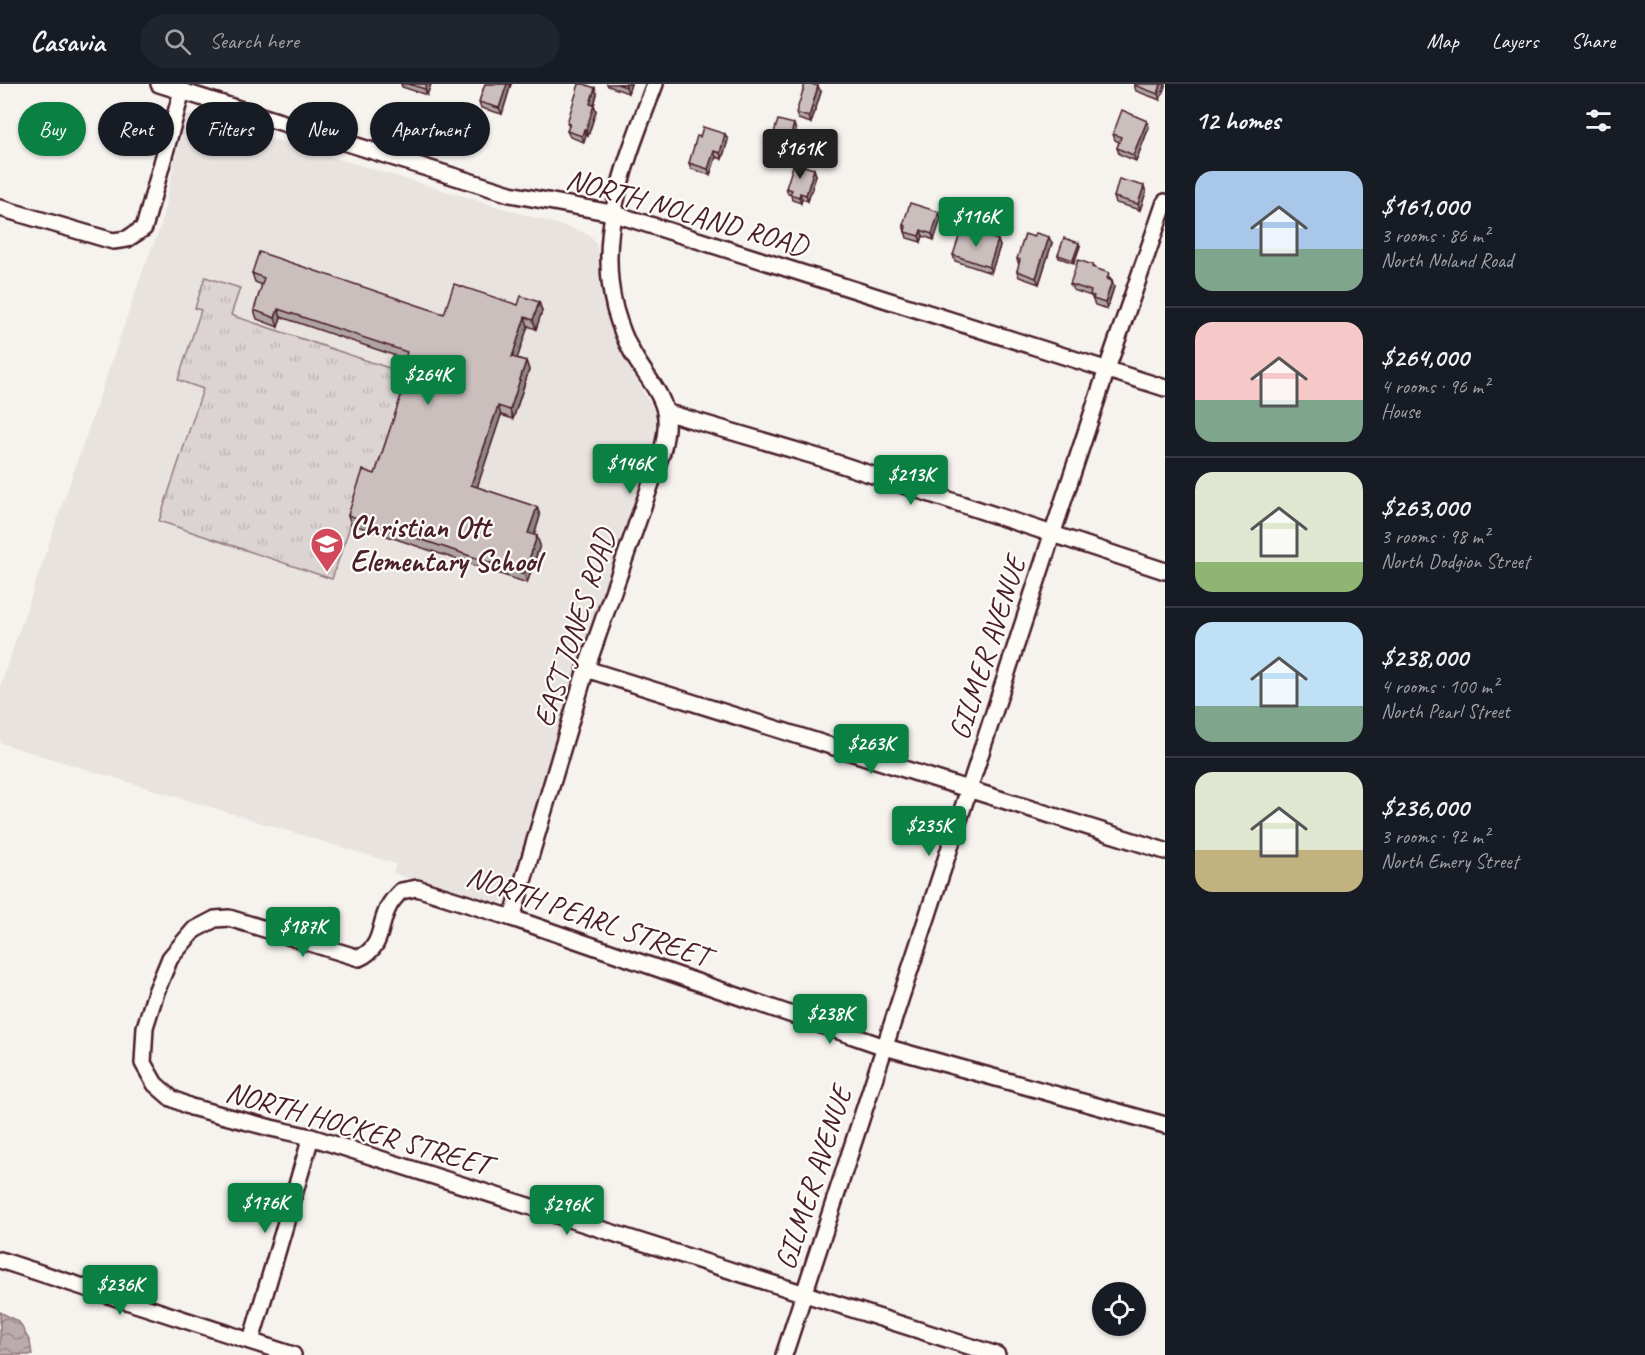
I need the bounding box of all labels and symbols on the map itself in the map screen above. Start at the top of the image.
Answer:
pin: $161K [758,129,842,180]
street label: NORTH NOLAND ROAD [562,159,814,265]
pin: $116K [934,197,1018,248]
pin: $264K [386,355,470,406]
pin: $146K [588,444,672,495]
pin: $213K [869,455,953,506]
place label: Christian Ott Elementary School [350,508,546,580]
street label: EAST JONES ROAD [524,522,625,732]
school or university icon: Christian Ott Elementary School [309,526,345,573]
street label: GILMER AVENUE [940,548,1036,744]
pin: $263K [829,724,913,775]
pin: $235K [887,806,971,857]
street label: NORTH PEARL STREET [462,857,721,978]
pin: $187K [261,907,345,958]
pin: $238K [788,994,872,1045]
street label: NORTH HOCKER STREET [222,1072,501,1186]
street label: GILMER AVENUE [766,1078,862,1274]
pin: $176K [223,1183,307,1234]
pin: $296K [525,1185,609,1236]
pin: $236K [78,1265,162,1316]

